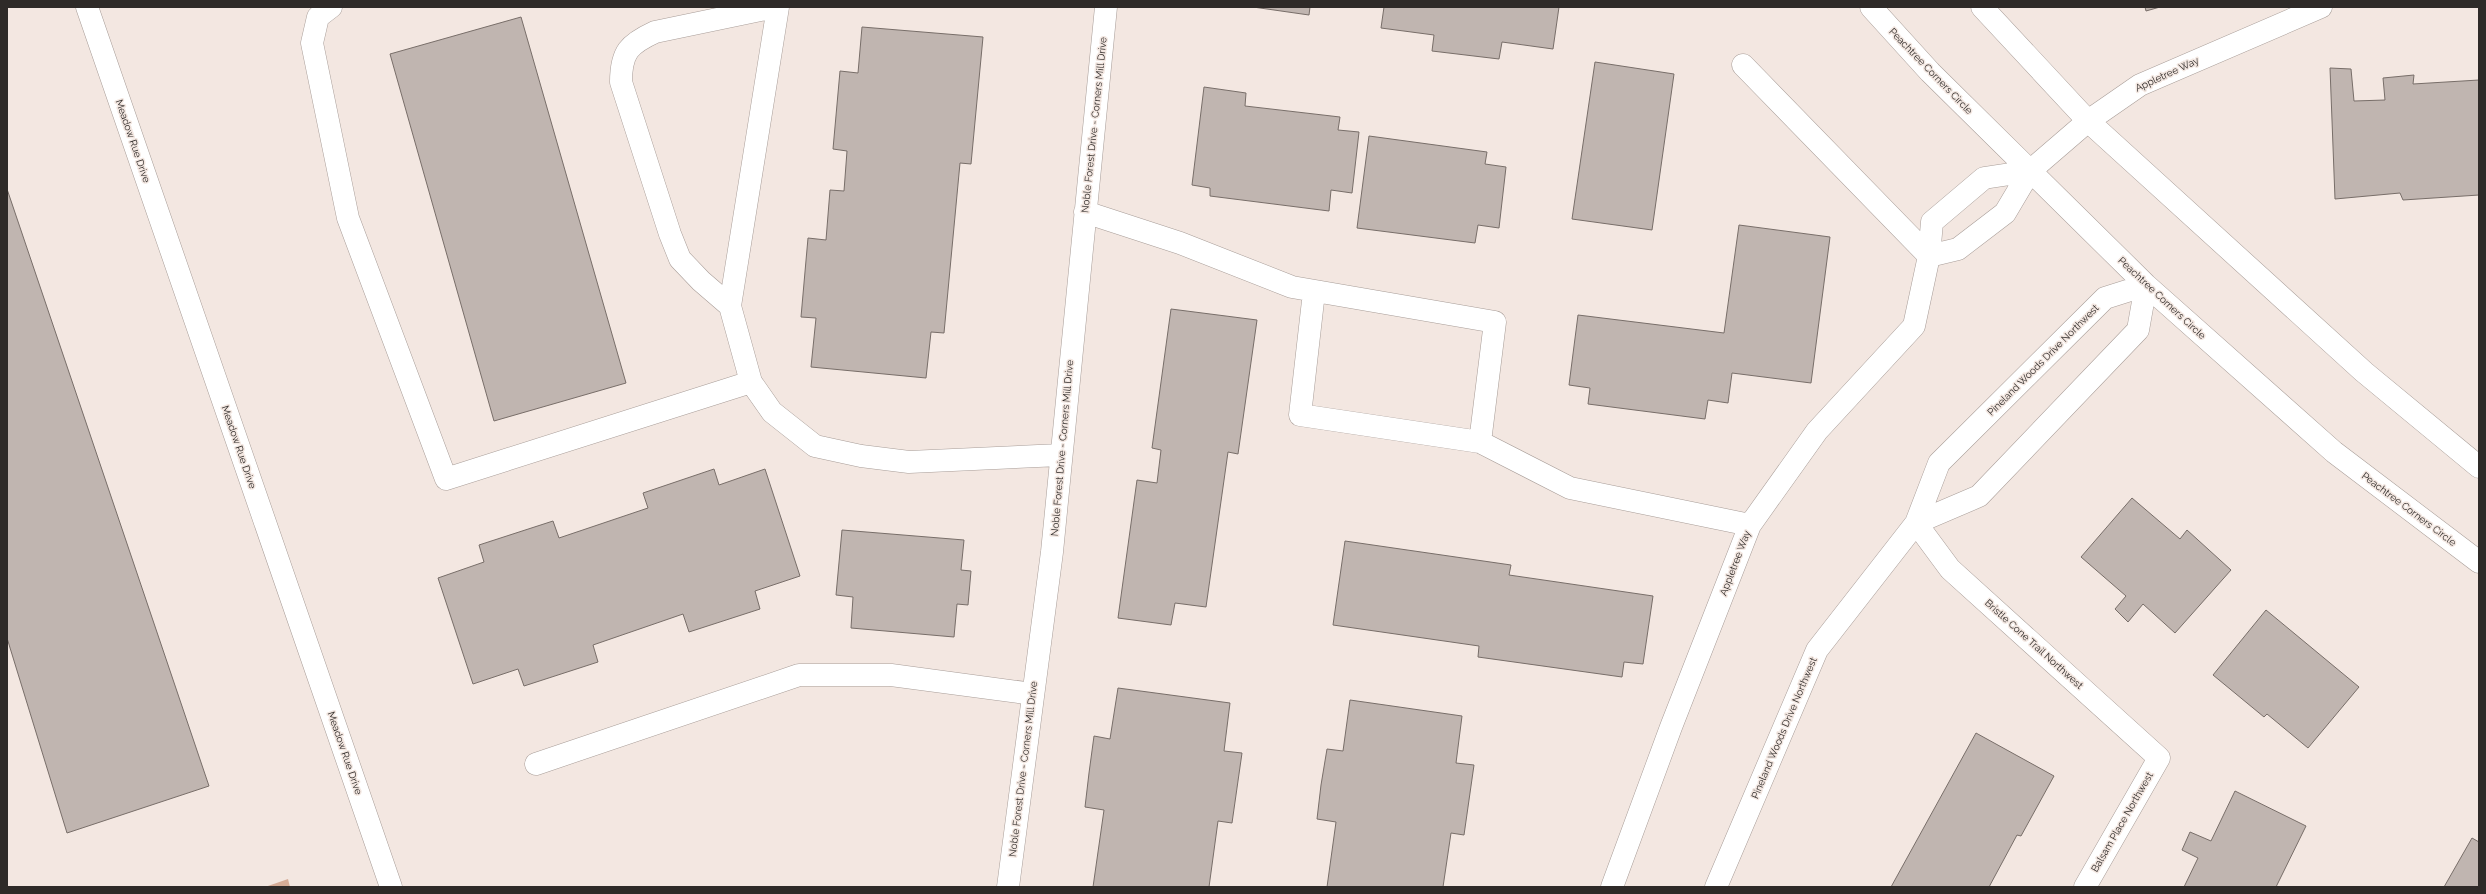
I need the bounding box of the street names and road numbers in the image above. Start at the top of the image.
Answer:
street label: Peachtree Corners Circle [1887,26,1975,116]
street label: Noble Forest Drive - Corners Mill Drive [1079,36,1109,214]
street label: Appletree Way [2133,54,2201,94]
street label: Meadow Rue Drive [114,98,152,184]
street label: Peachtree Corners Circle [2116,255,2208,341]
street label: Pineland Woods Drive Northwest [1985,302,2101,418]
street label: Noble Forest Drive - Corners Mill Drive [1049,359,1075,537]
street label: Meadow Rue Drive [220,404,258,490]
street label: Peachtree Corners Circle [2360,470,2458,548]
street label: Appletree Way [1718,528,1753,597]
street label: Bristle Cone Trail Northwest [1983,597,2086,691]
street label: Pineland Woods Drive Northwest [1749,655,1819,800]
street label: Noble Forest Drive - Corners Mill Drive [1007,680,1039,857]
street label: Meadow Rue Drive [326,710,364,796]
street label: Balsam Place Northwest [2089,770,2155,874]

